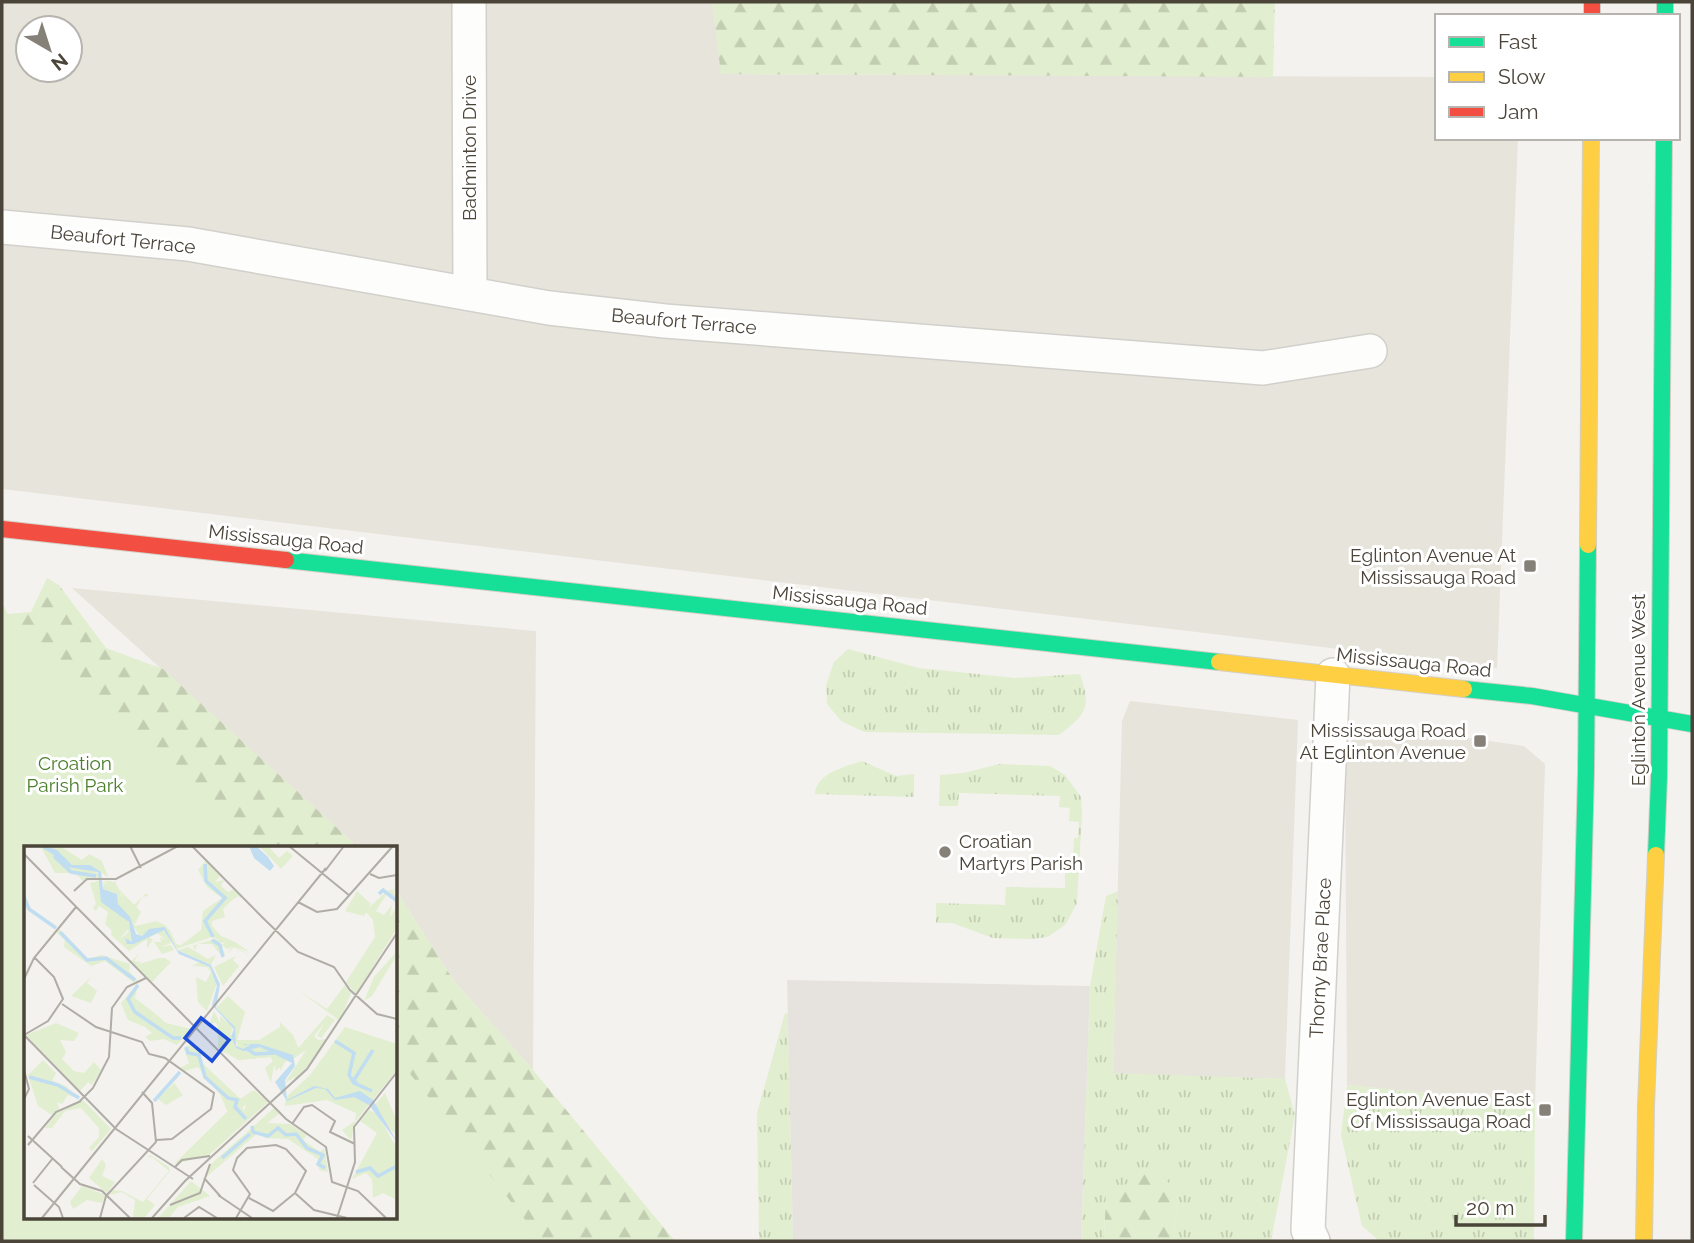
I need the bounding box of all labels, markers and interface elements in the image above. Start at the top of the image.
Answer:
north arrow [14,14,84,84]
legend [1435,14,1680,140]
text: Fast [1498,29,1538,54]
text: N [47,49,72,75]
text: Slow [1498,64,1546,89]
street label: Badminton Drive [458,75,480,221]
text: Jam [1498,99,1539,124]
street label: Beaufort Terrace [49,220,197,258]
street label: Beaufort Terrace [610,304,758,338]
street label: Mississauga Road [207,520,365,558]
place label: Eglinton Avenue At Mississauga Road [1350,544,1517,588]
marker: Eglinton Avenue At Mississauga Road [1522,558,1538,574]
street label: Mississauga Road [771,581,929,619]
street label: Eglinton Avenue West [1627,593,1649,786]
street label: Mississauga Road [1335,643,1493,681]
place label: Mississauga Road At Eglinton Avenue [1300,719,1466,763]
marker: Mississauga Road At Eglinton Avenue [1472,733,1488,749]
park label: Croation Parish Park [27,752,123,796]
place label: Croatian Martyrs Parish [959,830,1083,874]
marker: Croatian Martyrs Parish [937,844,953,860]
inset map [24,846,397,1218]
street label: Thorny Brae Place [1305,877,1335,1039]
place label: Eglinton Avenue East Of Mississauga Road [1346,1088,1532,1132]
marker: Eglinton Avenue East Of Mississauga Road [1537,1102,1553,1118]
scale bar [1456,1184,1545,1228]
text: 20 m [1466,1195,1514,1220]

